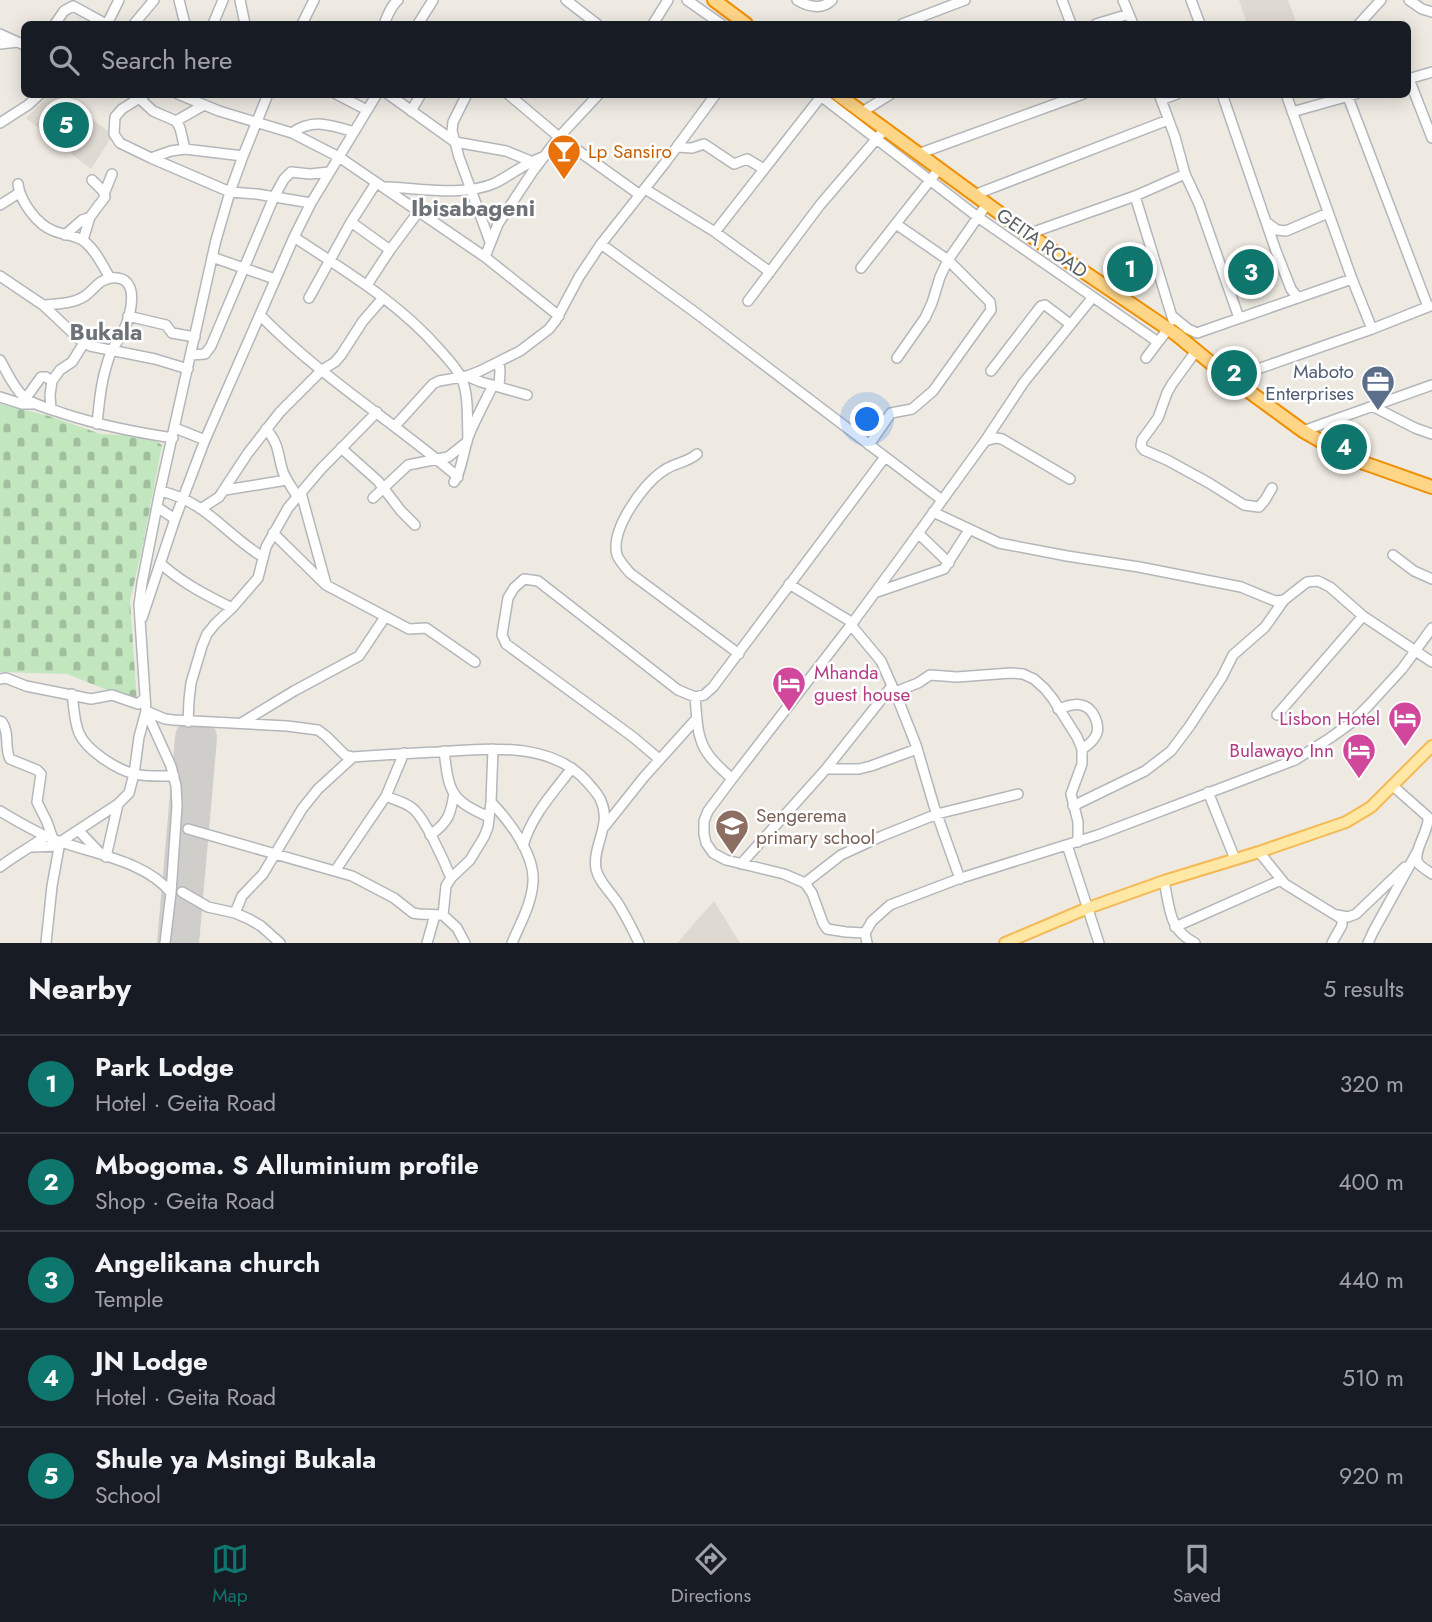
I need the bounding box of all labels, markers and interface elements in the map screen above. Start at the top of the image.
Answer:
search box [21,21,1411,98]
icon: search [45,41,83,79]
text: Search here [101,41,233,79]
pin: 5 [43,99,89,151]
bar icon: Lp Sansiro [545,132,583,181]
place label: Lp Sansiro [588,138,672,165]
district label: Ibisabageni [411,191,535,225]
street label: GEITA ROAD [991,202,1093,284]
pin: 1 [1107,243,1153,295]
pin: 3 [1228,246,1274,298]
district label: Bukala [70,315,142,349]
pin: 2 [1211,347,1257,399]
place label: Maboto Enterprises [1265,358,1354,407]
office icon: Maboto Enterprises [1359,363,1397,412]
your location [850,402,884,436]
pin: 4 [1321,421,1367,473]
place label: Mhanda guest house [814,659,910,708]
hotel icon: Mhanda guest house [770,664,808,713]
hotel icon: Lisbon Hotel [1386,699,1424,748]
place label: Lisbon Hotel [1279,705,1380,732]
hotel icon: Bulawayo Inn [1340,731,1378,780]
place label: Bulawayo Inn [1229,737,1334,764]
place label: Sengerema primary school [756,802,875,851]
school or university icon: Sengerema primary school [713,807,751,856]
text: Nearby [28,967,131,1010]
text: 5 results [1323,972,1404,1006]
text: Park Lodge [95,1048,234,1086]
text: 1 [45,1067,57,1101]
text: 320 m [1340,1067,1404,1101]
text: Hotel · Geita Road [95,1086,276,1120]
text: Mbogoma. S Alluminium profile [95,1146,479,1184]
text: 2 [43,1165,59,1199]
text: 400 m [1338,1165,1404,1199]
text: Shop · Geita Road [95,1184,275,1218]
text: Angelikana church [95,1244,320,1282]
text: 3 [44,1263,58,1297]
text: 440 m [1339,1263,1404,1297]
text: Temple [95,1282,163,1316]
text: JN Lodge [95,1342,208,1380]
text: 4 [43,1361,59,1395]
text: 510 m [1342,1361,1404,1395]
text: Hotel · Geita Road [95,1380,276,1414]
text: Shule ya Msingi Bukala [95,1440,376,1478]
text: 5 [44,1459,58,1493]
text: 920 m [1339,1459,1404,1493]
text: School [95,1478,161,1512]
tab: Map [211,1540,249,1609]
tab: Directions [671,1540,751,1609]
tab: Saved [1173,1540,1221,1609]

